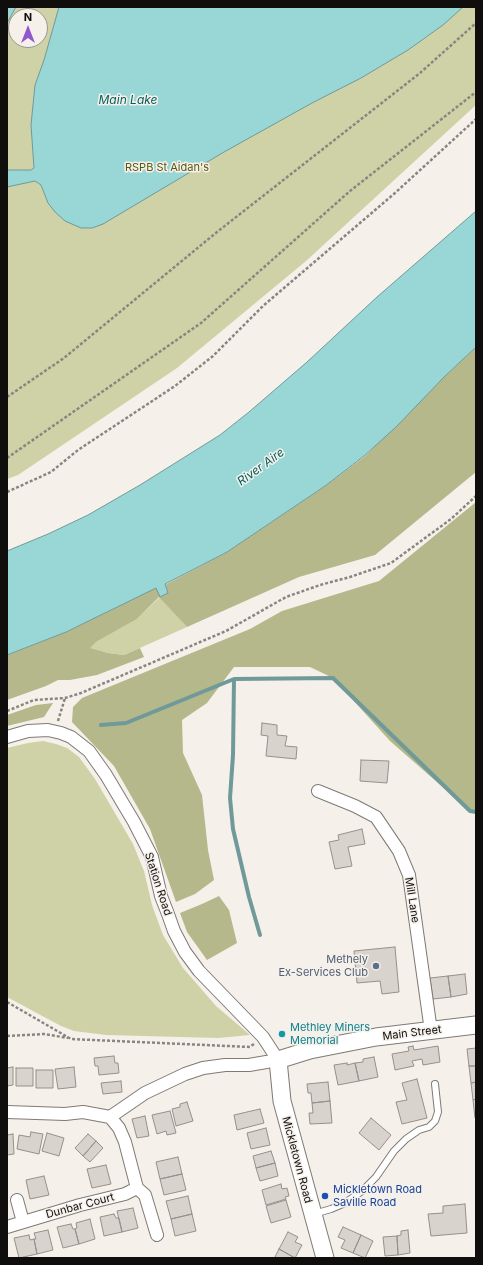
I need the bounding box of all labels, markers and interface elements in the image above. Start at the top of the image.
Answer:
north arrow [8,8,48,48]
text: N [24,10,32,24]
water label: Main Lake [99,93,157,107]
park label: RSPB St Aidan's [125,161,209,175]
water label: River Aire [235,445,287,489]
street label: Station Road [142,851,174,917]
street label: Mill Lane [402,876,422,924]
place label: Methely Ex-Services Club [278,953,368,979]
marker: Methely Ex-Services Club [371,961,381,971]
place label: Methley Miners Memorial [290,1021,370,1047]
street label: Main Street [382,1023,442,1043]
marker: Methley Miners Memorial [277,1029,287,1039]
street label: Mickletown Road [279,1115,315,1205]
place label: Mickletown Road Saville Road [333,1183,422,1209]
street label: Dunbar Court [44,1191,116,1221]
marker: Mickletown Road Saville Road [320,1191,330,1201]

